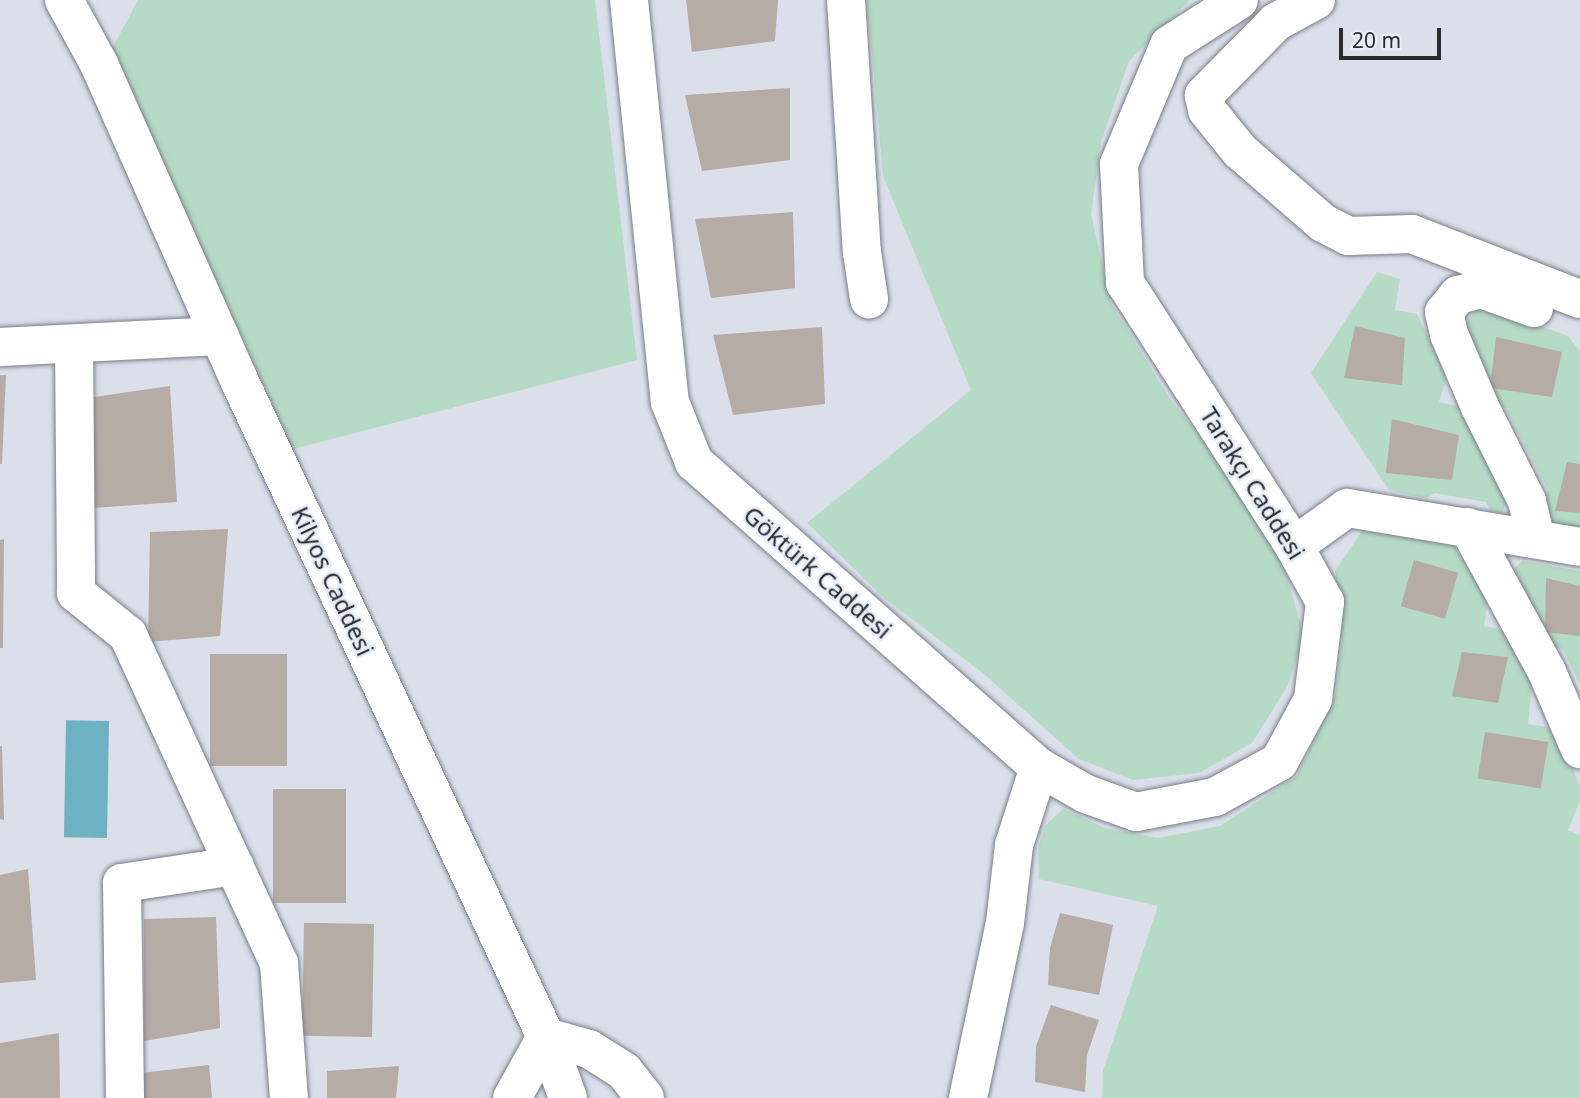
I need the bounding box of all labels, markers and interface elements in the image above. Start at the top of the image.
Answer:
scale bar [1342,14,1444,58]
text: 20 m [1352,26,1401,54]
street label: Tarakçı Caddesi [1195,402,1311,564]
street label: Göktürk Caddesi [738,500,898,644]
street label: Kilyos Caddesi [286,502,380,660]

